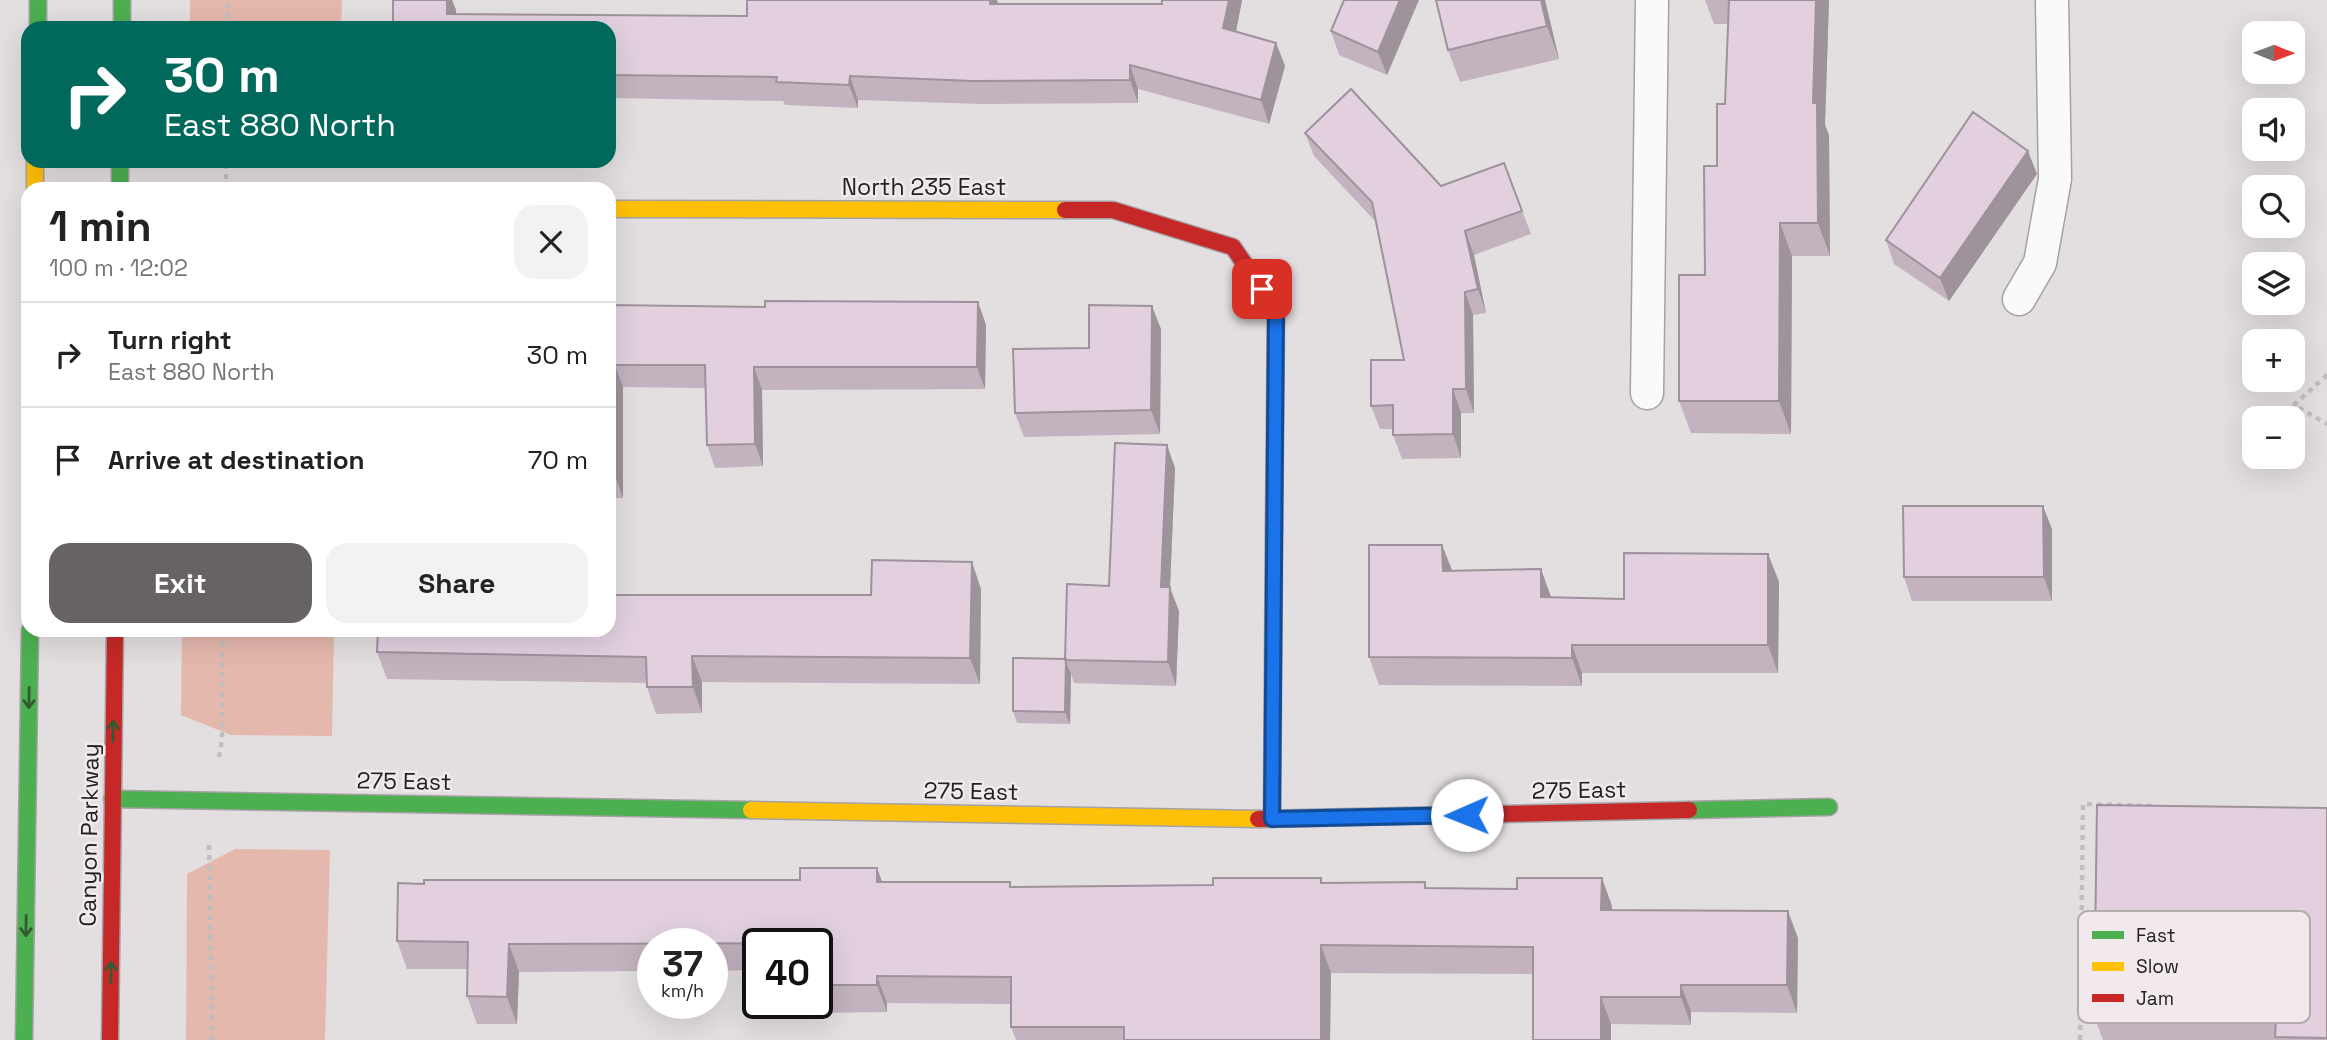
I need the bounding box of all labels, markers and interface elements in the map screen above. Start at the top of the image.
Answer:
north arrow [2242,21,2305,84]
map controls [2242,21,2305,469]
text: 30 m [164,44,280,106]
icon: right [49,49,140,140]
button: sound [2242,98,2305,161]
text: East 880 North [164,105,396,145]
street label: North 235 East [842,172,1006,202]
button: search [2242,175,2305,238]
text: 1 min [49,200,152,253]
button: close [514,205,588,279]
button: layers [2242,252,2305,315]
text: 100 m · 12:02 [49,253,188,283]
pin [1232,259,1292,319]
icon: arrive [1243,270,1281,308]
text: Turn right [108,323,232,357]
button: + [2242,329,2305,392]
icon: right [49,336,87,374]
text: 30 m [527,338,588,372]
text: East 880 North [108,357,275,387]
button: − [2242,406,2305,469]
icon: arrive [49,441,87,479]
text: Arrive at destination [108,443,365,477]
text: 70 m [528,443,588,477]
button: Exit [49,543,312,623]
button: Share [326,543,588,623]
one-way arrow [22,686,36,709]
one-way arrow [106,719,120,742]
street label: Canyon Parkway [72,743,106,927]
street label: 275 East [356,765,452,797]
street label: 275 East [1531,774,1627,806]
street label: 275 East [923,775,1019,807]
position arrow [1430,778,1504,852]
legend [2078,911,2310,1023]
one-way arrow [19,914,33,937]
text: Fast [2136,923,2176,948]
speed limit sign: 40 [742,928,833,1019]
text: 37 [662,942,703,986]
text: Slow [2136,954,2179,979]
one-way arrow [104,961,118,984]
text: km/h [661,979,704,1002]
text: Jam [2136,986,2174,1011]

